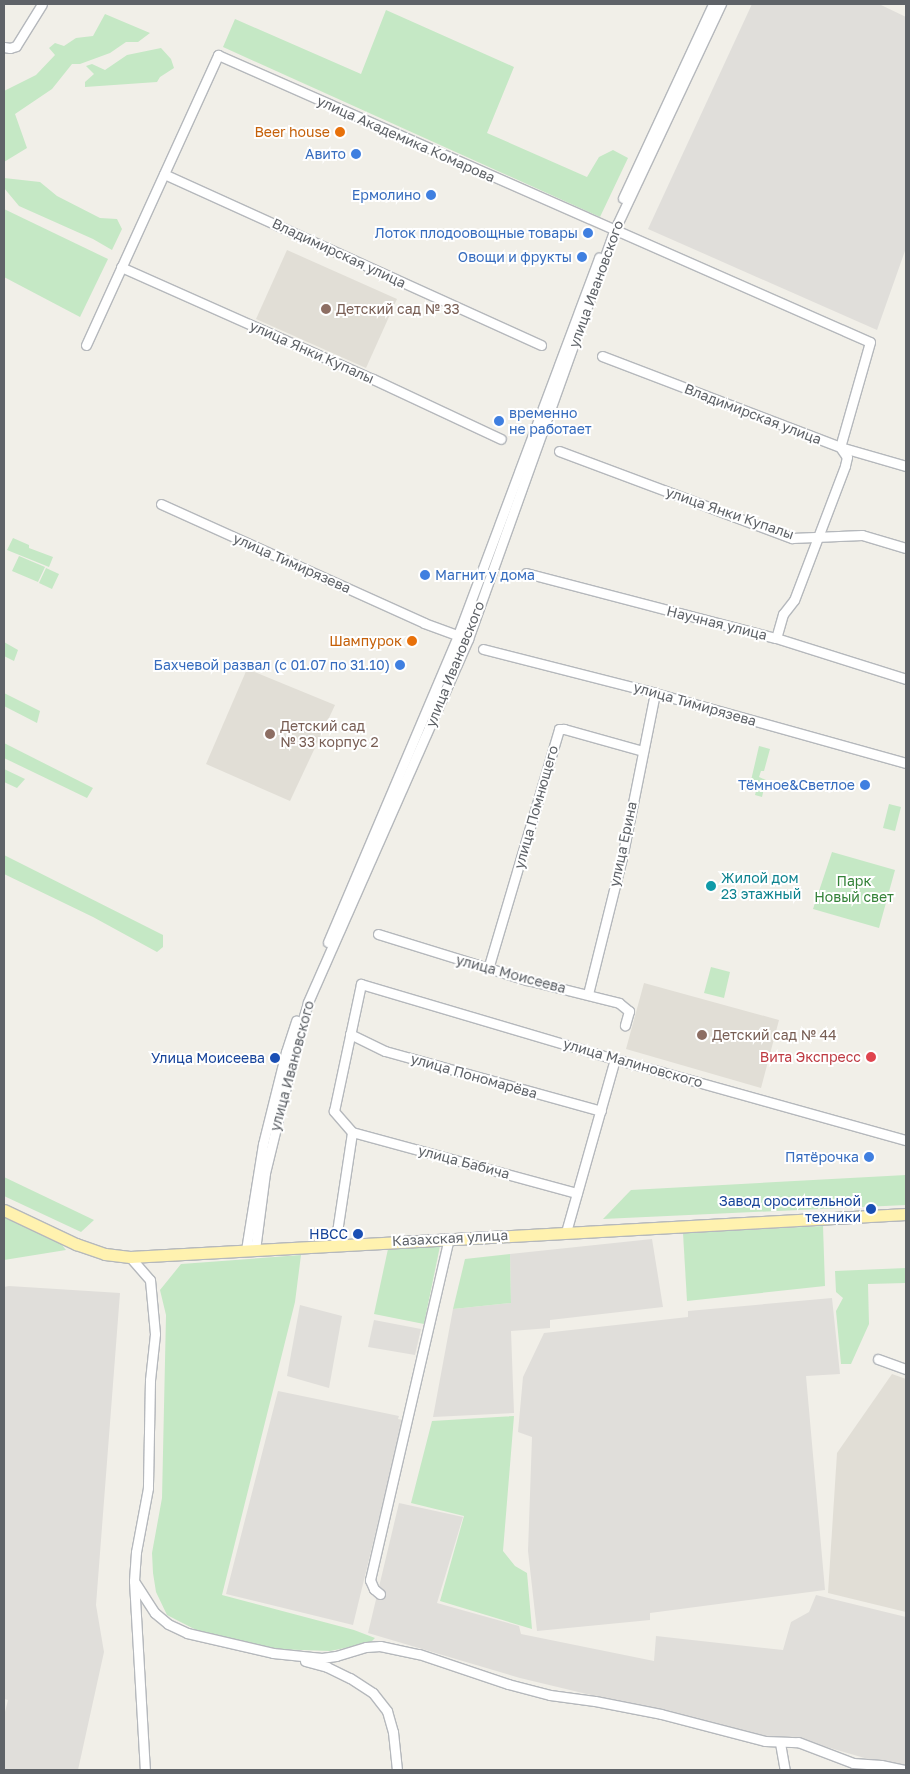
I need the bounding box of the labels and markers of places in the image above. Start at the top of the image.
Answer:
place label: Beer house [254,124,330,140]
marker: Beer house [334,126,346,138]
place label: Авито [305,146,346,162]
marker: Авито [350,148,362,160]
place label: Ермолино [352,187,421,203]
marker: Ермолино [425,189,437,201]
place label: Лоток плодоовощные товары [375,225,578,241]
marker: Лоток плодоовощные товары [582,227,594,239]
place label: Овощи и фрукты [458,249,572,265]
marker: Овощи и фрукты [576,251,588,263]
place label: Детский сад № 33 [336,301,460,317]
marker: Детский сад № 33 [320,303,332,315]
place label: временно не работает [509,405,592,438]
marker: временно не работает [493,415,505,427]
place label: Магнит у дома [435,567,535,583]
marker: Магнит у дома [419,569,431,581]
place label: Шампурок [329,633,402,649]
marker: Шампурок [406,635,418,647]
place label: Бахчевой развал (с 01.07 по 31.10) [154,657,390,673]
marker: Бахчевой развал (с 01.07 по 31.10) [394,659,406,671]
place label: Детский сад № 33 корпус 2 [280,718,379,750]
marker: Детский сад № 33 корпус 2 [264,728,276,740]
place label: Тёмное&Светлое [738,777,855,793]
marker: Тёмное&Светлое [859,779,871,791]
place label: Жилой дом 23 этажный [721,870,801,902]
marker: Жилой дом 23 этажный [705,880,717,892]
place label: Детский сад № 44 [712,1027,836,1043]
marker: Детский сад № 44 [696,1029,708,1041]
place label: Вита Экспресс [760,1049,861,1065]
place label: Улица Моисеева [151,1050,265,1066]
marker: Вита Экспресс [865,1051,877,1063]
marker: Улица Моисеева [269,1052,281,1064]
place label: Пятёрочка [785,1149,859,1165]
marker: Пятёрочка [863,1151,875,1163]
place label: Завод оросительной техники [719,1193,861,1226]
marker: Завод оросительной техники [865,1203,877,1215]
place label: НВСС [309,1226,348,1242]
marker: НВСС [352,1228,364,1240]

